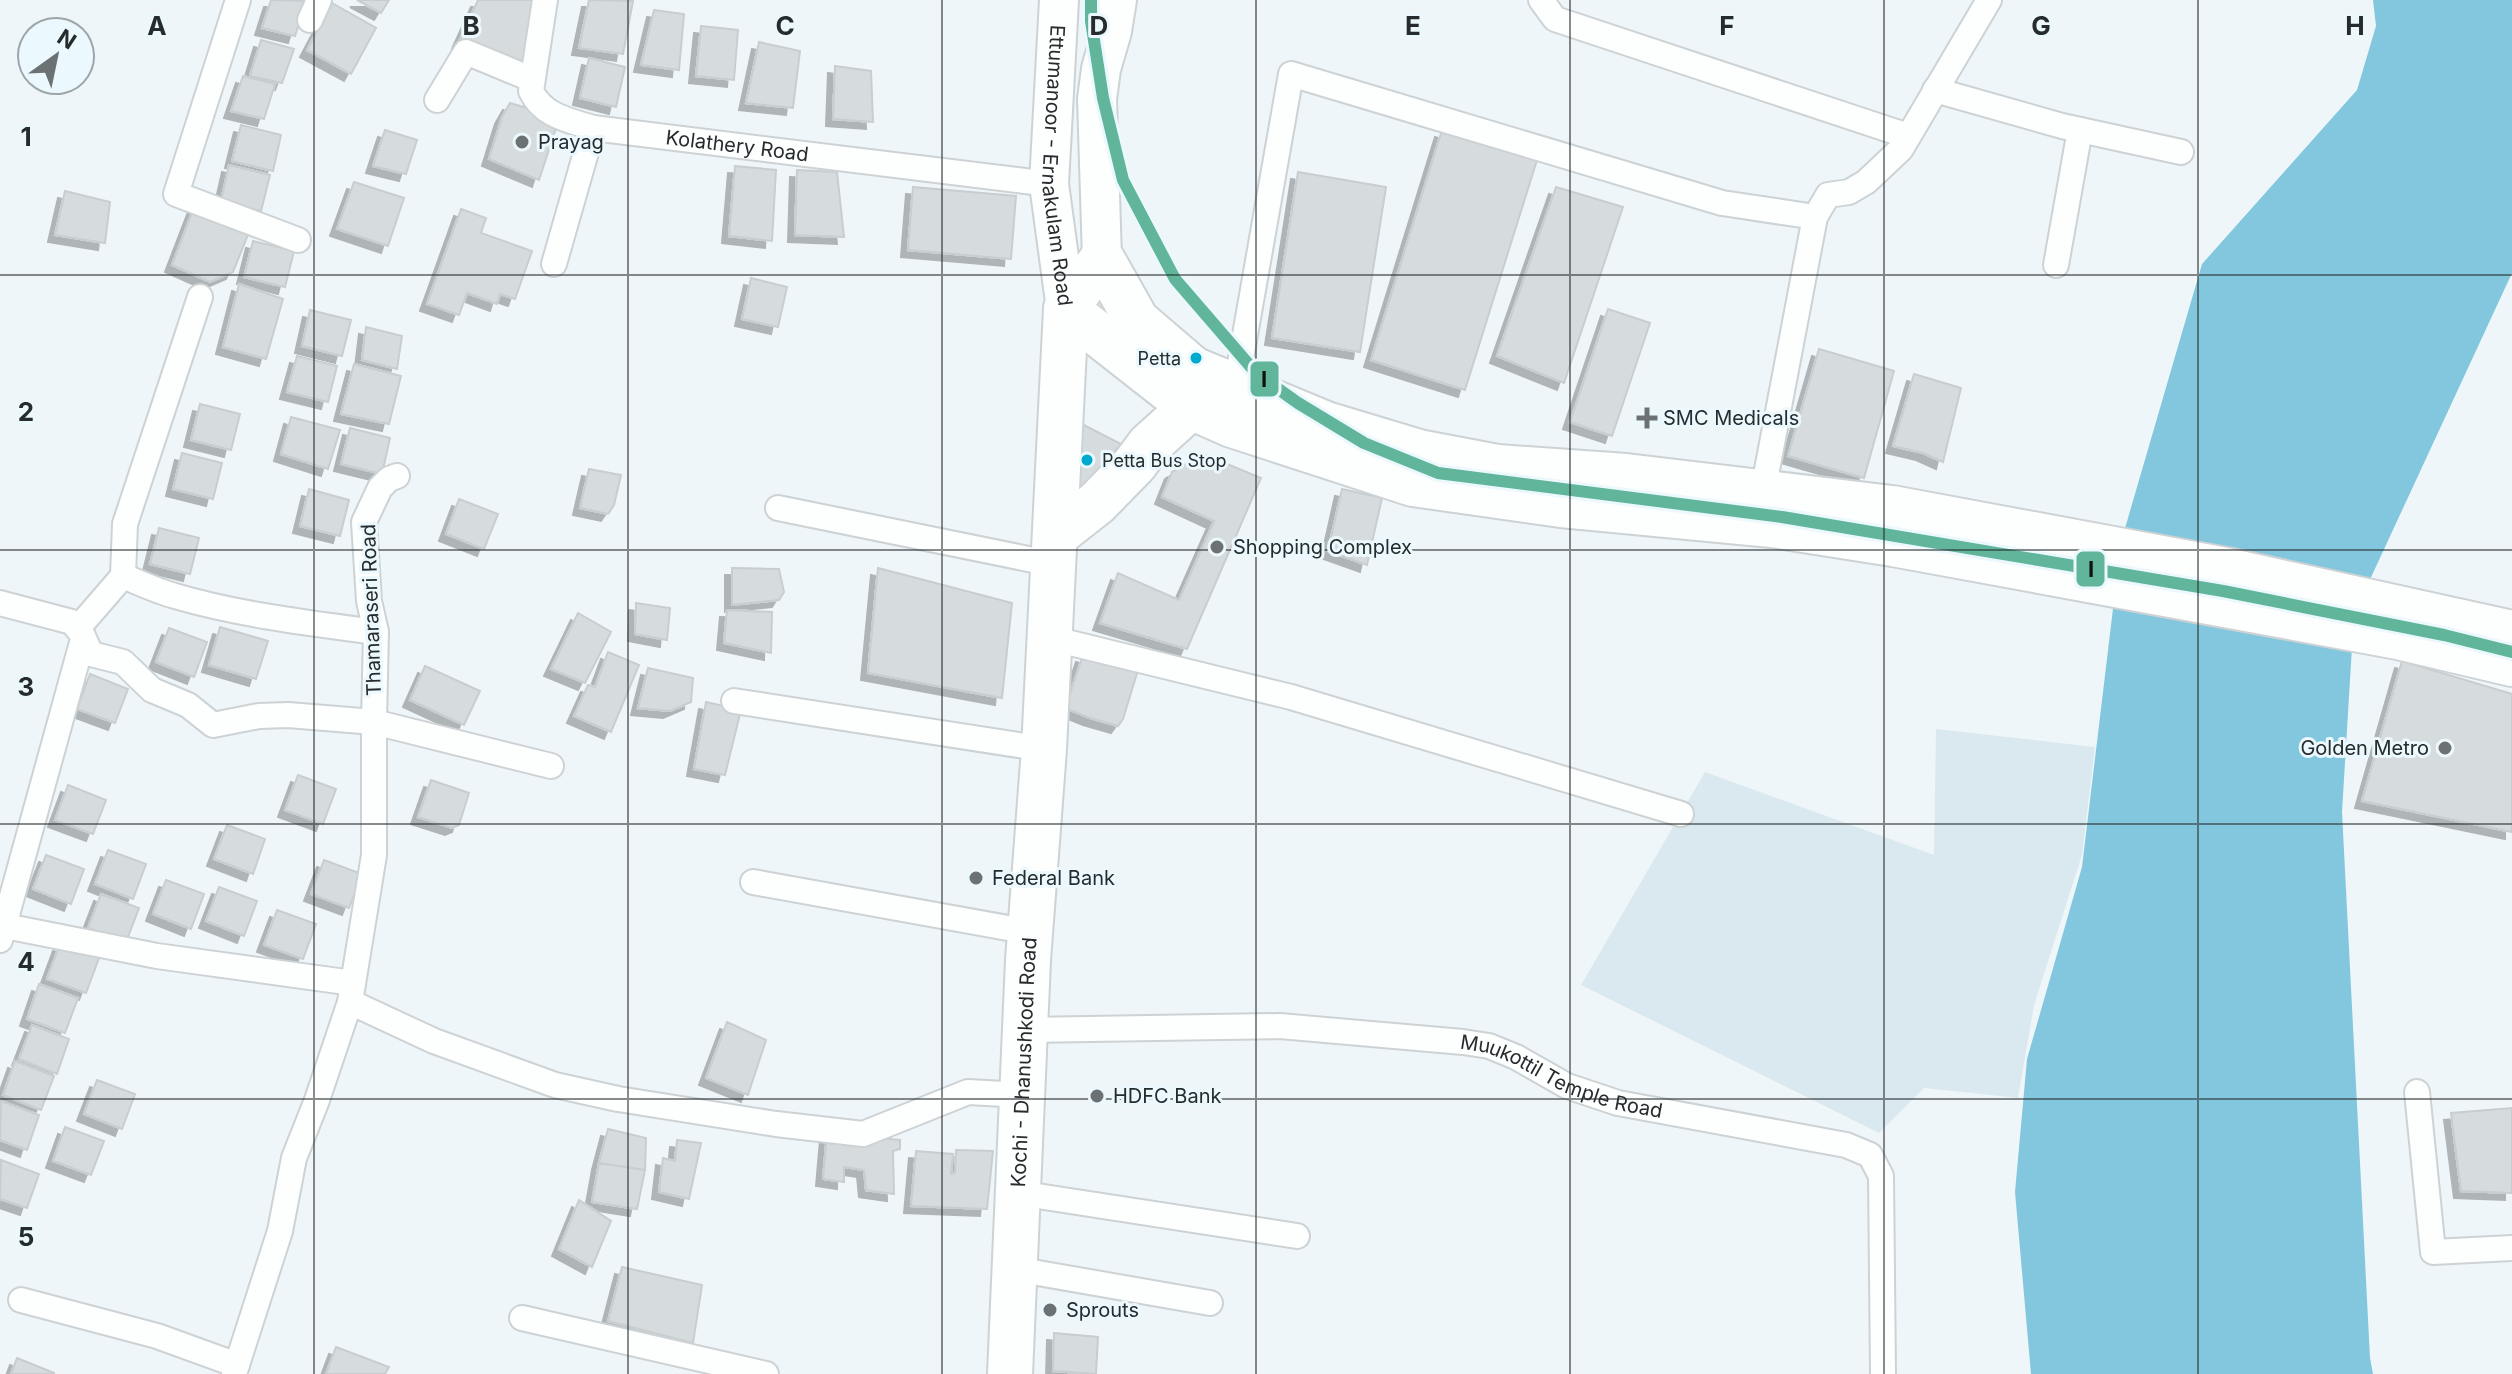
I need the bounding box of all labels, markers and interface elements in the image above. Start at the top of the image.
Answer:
text: A [147,10,167,41]
text: B [462,10,480,41]
text: C [775,10,795,41]
text: D [1090,10,1108,41]
text: E [1405,10,1421,41]
text: F [1719,10,1735,41]
text: G [2031,10,2051,41]
text: H [2345,10,2365,41]
north arrow [16,16,96,96]
text: N [53,24,81,55]
street label: Ettumanoor - Ernakulam Road [1037,24,1077,307]
text: 1 [20,121,32,152]
street label: Kolathery Road [664,125,810,166]
place label: Prayag [538,130,604,154]
marker: Prayag [513,133,531,151]
place label: Petta [1138,348,1181,369]
marker: Petta [1188,350,1204,366]
line badge: I [1249,360,1280,398]
text: I [1261,366,1267,392]
text: 2 [18,396,34,427]
place label: SMC Medicals [1663,406,1799,430]
marker: SMC Medicals [1638,409,1656,427]
place label: Petta Bus Stop [1102,450,1227,471]
marker: Petta Bus Stop [1079,452,1095,468]
street label: Thamaraseri Road [356,524,386,696]
place label: Shopping Complex [1233,535,1412,559]
marker: Shopping Complex [1208,538,1226,556]
line badge: I [2075,550,2106,588]
text: I [2088,556,2094,582]
text: 3 [18,671,34,702]
place label: Golden Metro [2300,736,2429,760]
marker: Golden Metro [2436,739,2454,757]
place label: Federal Bank [992,866,1115,890]
marker: Federal Bank [967,869,985,887]
street label: Kochi - Dhanushkodi Road [1006,936,1042,1188]
text: 4 [17,946,35,977]
street label: Muukottil Temple Road [1459,1030,1665,1123]
place label: HDFC Bank [1113,1084,1221,1108]
marker: HDFC Bank [1088,1087,1106,1105]
text: 5 [18,1221,34,1252]
place label: Sprouts [1066,1298,1139,1322]
marker: Sprouts [1041,1301,1059,1319]

